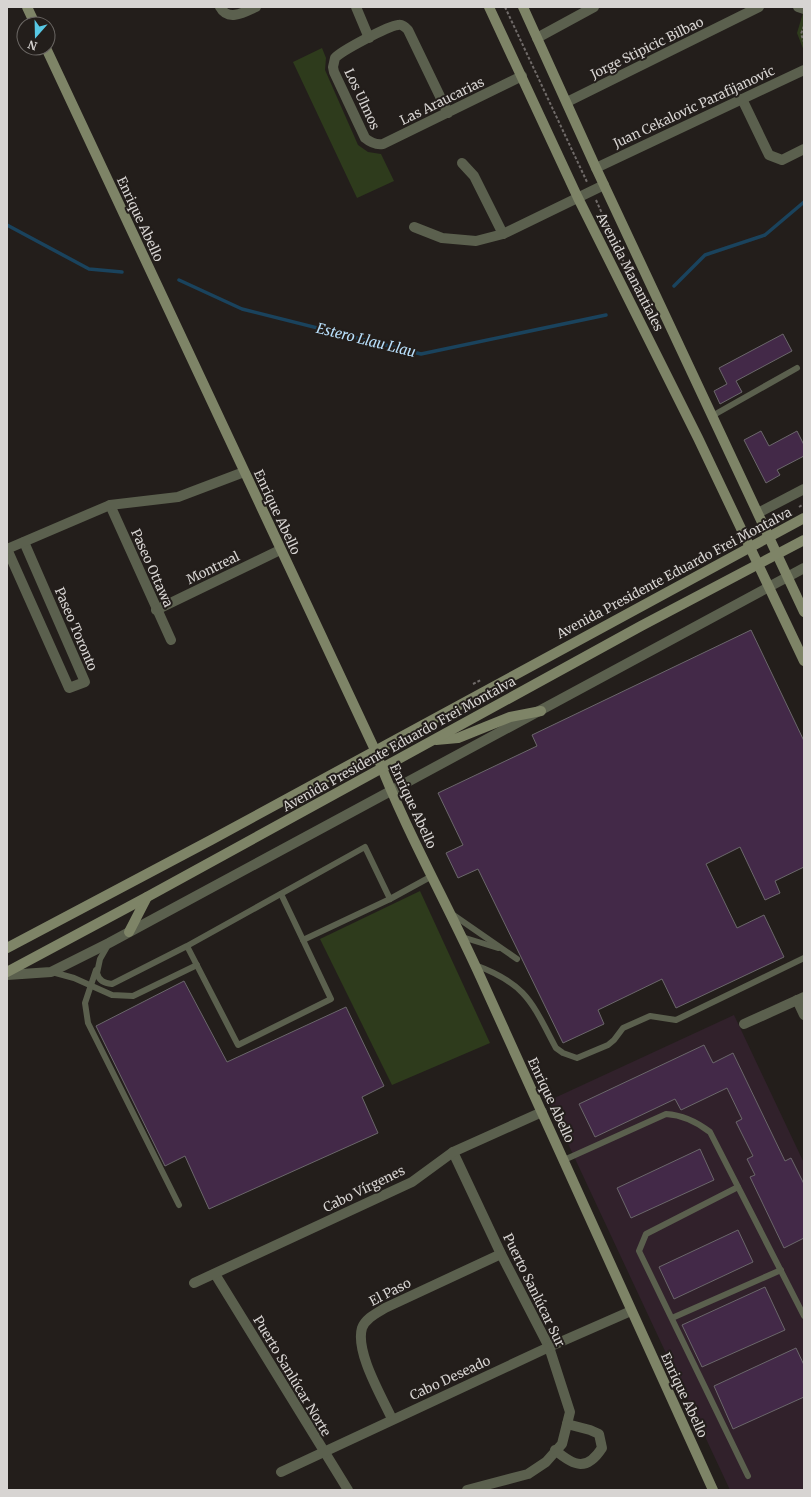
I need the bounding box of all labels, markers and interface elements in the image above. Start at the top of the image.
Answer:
street label: Jorge Stipicic Bilbao [587,13,707,83]
north arrow [16,16,56,56]
text: N [26,37,39,53]
street label: Juan Cekalovic Parafijanovic [610,62,778,152]
street label: Los Ulmos [340,66,384,132]
street label: Las Araucarias [397,73,487,129]
street label: Enrique Abello [113,174,167,265]
street label: Avenida Manantiales [592,209,667,334]
water label: Estero Llau Llau [314,319,418,361]
street label: Enrique Abello [250,467,304,558]
street label: Avenida Presidente Eduardo Frei Montalva [553,504,794,643]
street label: Paseo Ottawa [127,526,177,610]
street label: Montreal [184,548,242,588]
street label: Paseo Toronto [51,585,101,674]
street label: Avenida Presidente Eduardo Frei Montalva [279,673,518,816]
street label: Enrique Abello [386,761,440,852]
street label: Enrique Abello [524,1055,578,1146]
street label: Cabo Vírgenes [320,1162,408,1216]
street label: Puerto Sanlúcar Sur [499,1231,569,1350]
street label: El Paso [366,1274,414,1310]
street label: Puerto Sanlúcar Norte [249,1313,335,1440]
street label: Enrique Abello [657,1350,711,1441]
street label: Cabo Deseado [407,1352,493,1404]

